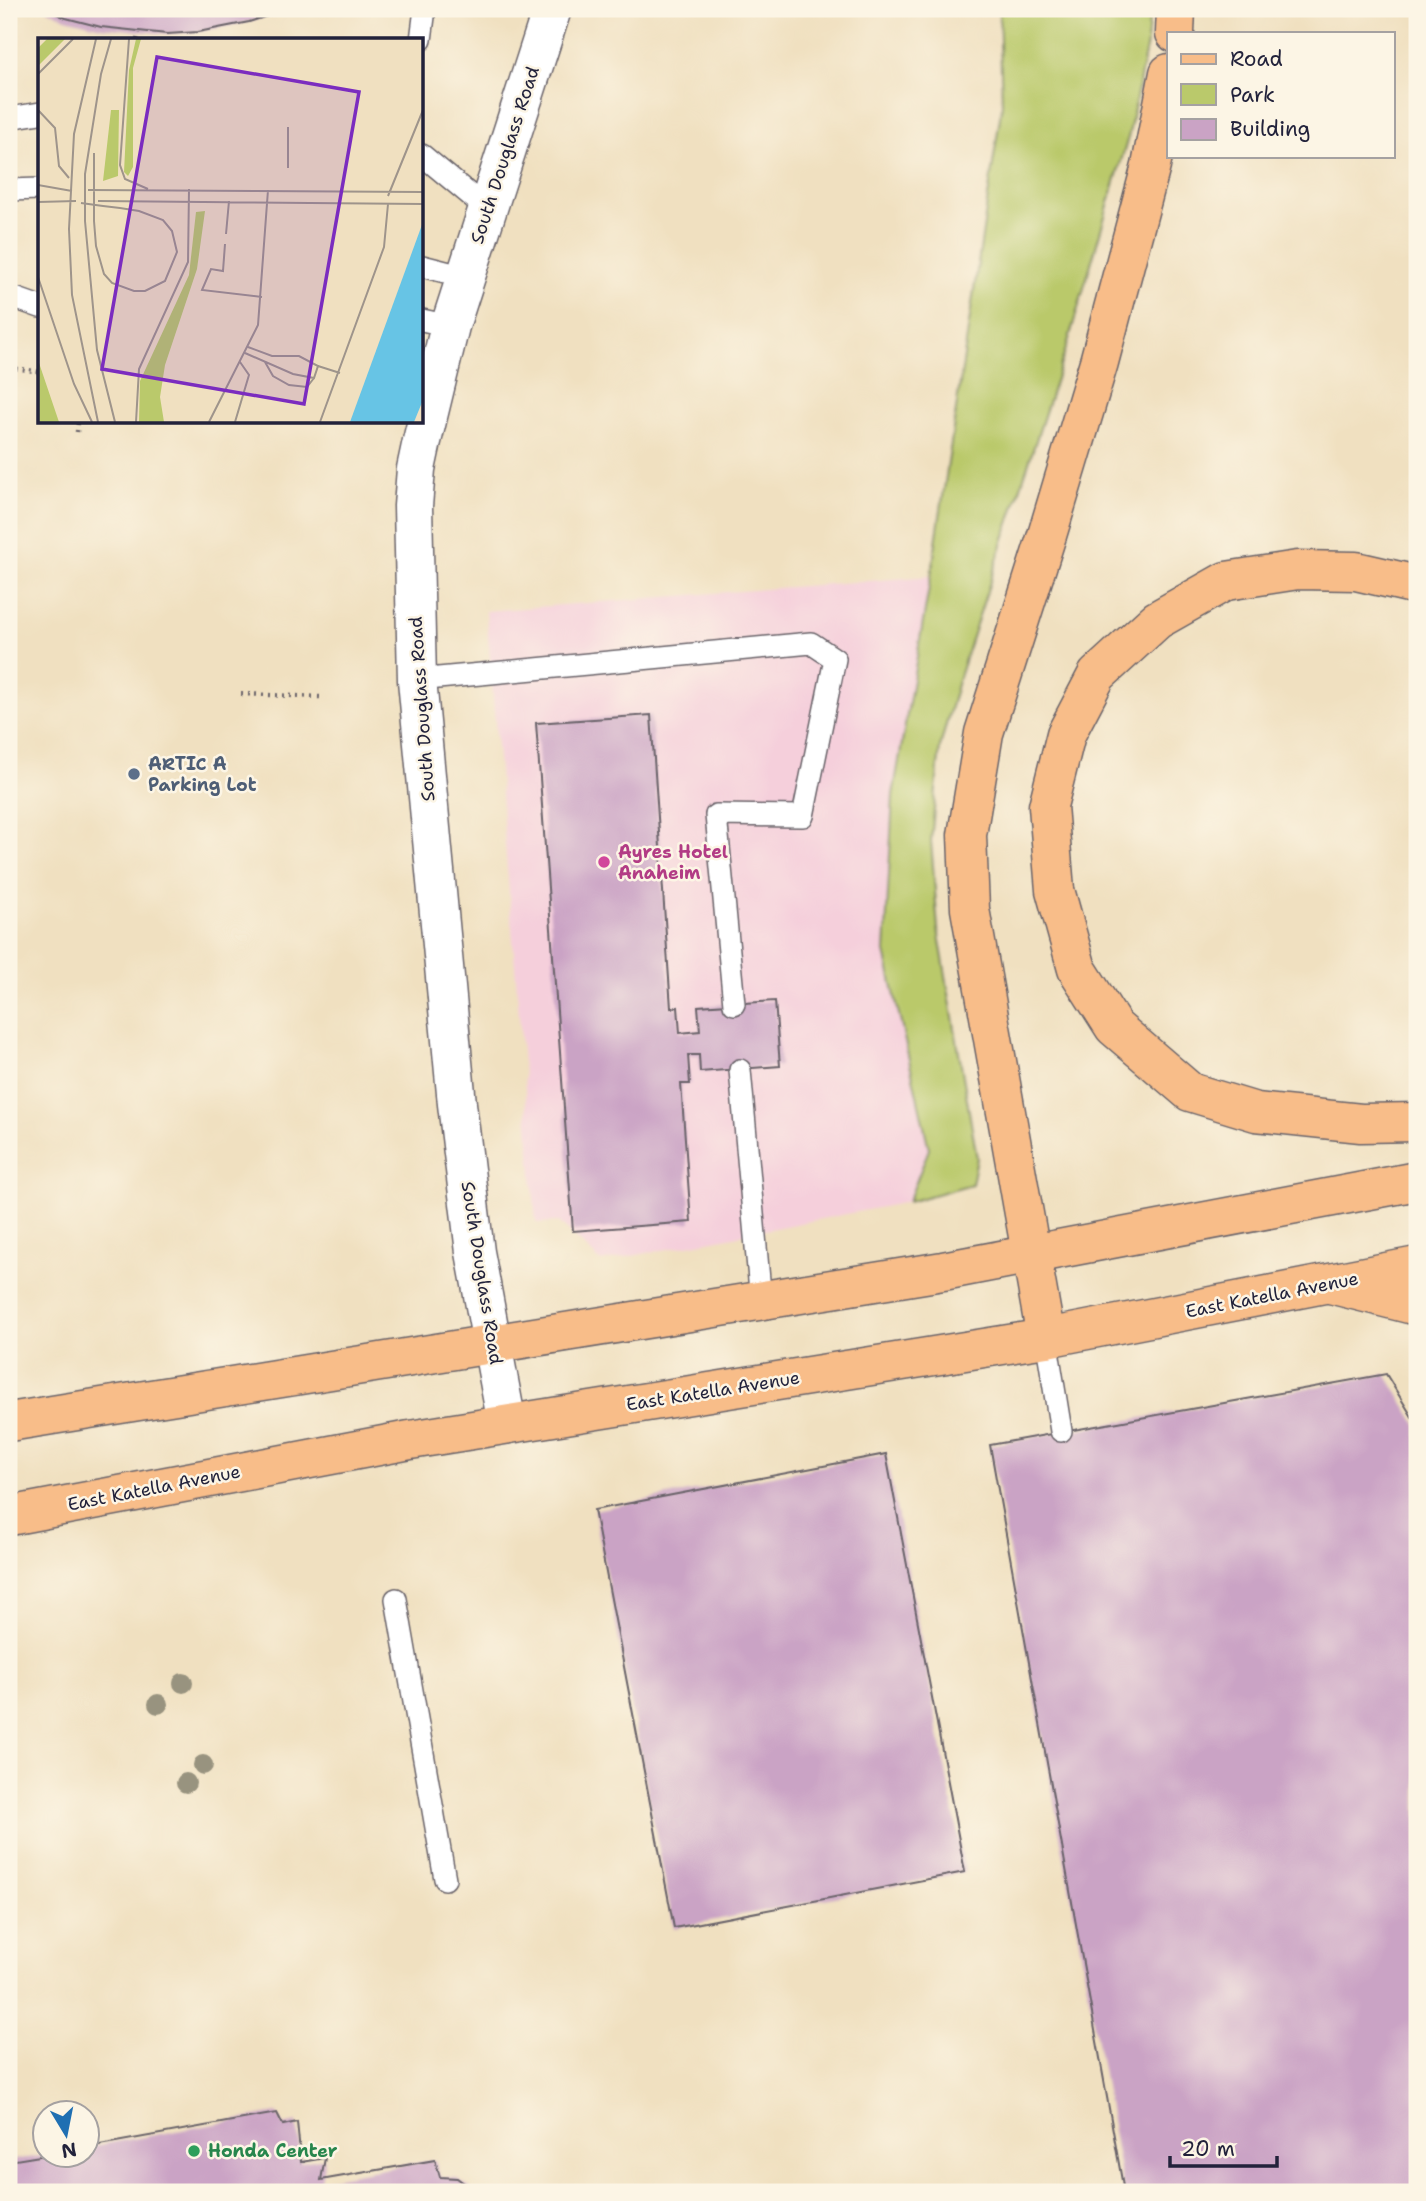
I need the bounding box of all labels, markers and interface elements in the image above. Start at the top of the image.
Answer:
legend [1167,32,1394,158]
inset map [38,38,424,424]
text: Road [1230,45,1283,73]
street label: South Douglass Road [465,63,545,247]
text: Park [1230,81,1275,109]
text: Building [1230,115,1310,143]
street label: South Douglass Road [404,616,440,802]
place label: ARTIC A Parking Lot [148,752,257,797]
marker: ARTIC A Parking Lot [126,766,142,782]
place label: Ayres Hotel Anaheim [618,840,728,885]
marker: Ayres Hotel Anaheim [596,854,612,870]
street label: South Douglass Road [456,1180,508,1366]
street label: East Katella Avenue [1183,1266,1361,1324]
street label: East Katella Avenue [624,1365,802,1417]
street label: East Katella Avenue [65,1459,243,1517]
north arrow [32,2100,102,2170]
scale bar [1170,2124,1277,2168]
text: 20 m [1181,2135,1235,2163]
text: N [59,2137,78,2164]
place label: Honda Center [208,2139,338,2163]
marker: Honda Center [186,2143,202,2159]

